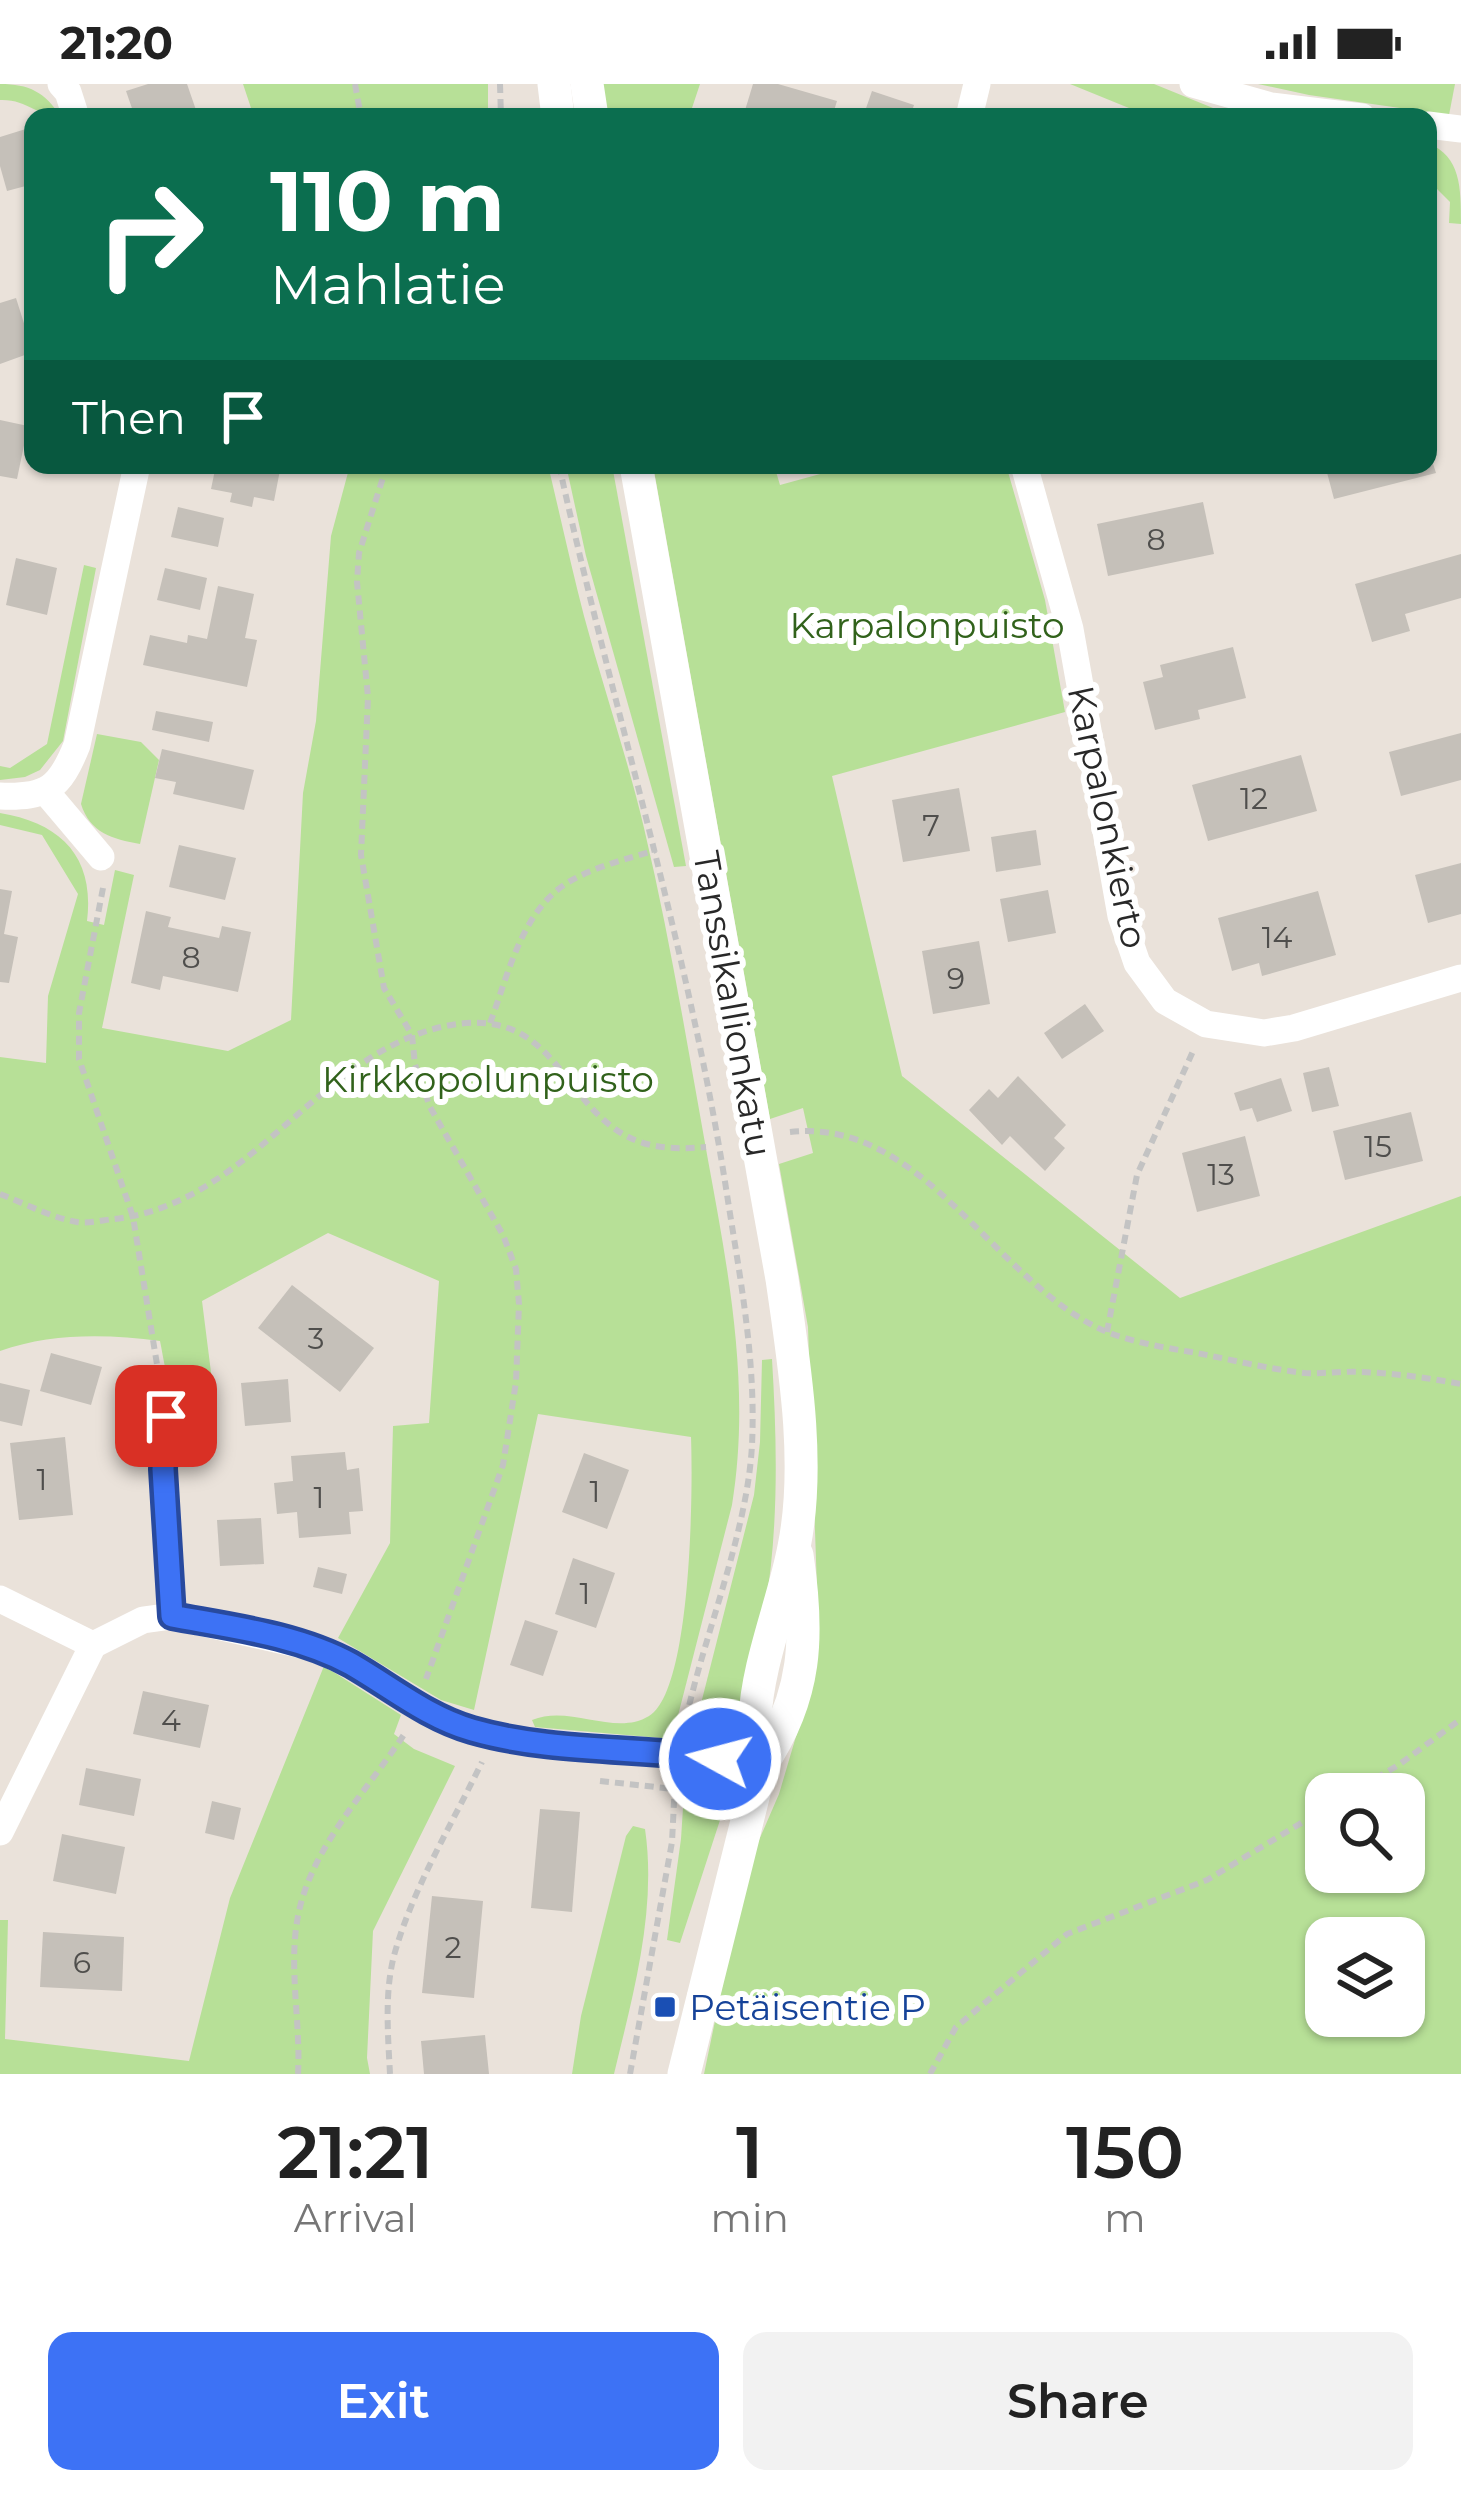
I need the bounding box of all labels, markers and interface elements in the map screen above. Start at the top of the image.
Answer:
text: 21:20 [60,15,173,70]
text: 110 m [270,150,505,252]
icon: right [72,156,228,312]
text: Mahlatie [270,252,505,318]
icon: arrive [210,384,276,450]
text: Then [72,390,186,445]
house number: 8 [1146,521,1166,558]
park label: Karpalonpuisto [790,603,1064,647]
street label: Karpalonkierto [1059,682,1157,952]
house number: 12 [1240,780,1268,817]
house number: 7 [922,807,940,844]
street label: Tanssikallionkatu [684,848,782,1160]
house number: 14 [1262,919,1292,956]
house number: 8 [181,939,201,976]
house number: 9 [947,960,965,997]
park label: Kirkkopolunpuisto [322,1057,654,1101]
house number: 15 [1364,1128,1392,1165]
house number: 13 [1207,1156,1235,1193]
house number: 3 [308,1320,324,1357]
pin [115,1365,217,1467]
icon: arrive [133,1383,199,1449]
house number: 1 [37,1461,47,1498]
house number: 1 [590,1473,600,1510]
house number: 1 [314,1479,324,1516]
house number: 1 [580,1575,590,1612]
position arrow [657,1696,783,1822]
house number: 4 [161,1702,181,1739]
map controls [1305,1773,1425,2037]
button: search [1305,1773,1425,1893]
button: layers [1305,1917,1425,2037]
house number: 2 [444,1929,462,1966]
house number: 6 [73,1944,91,1981]
place label: Petäisentie P [689,1985,926,2029]
marker: Petäisentie P [652,1994,678,2020]
text: 21:21 [277,2108,433,2196]
text: 1 [736,2108,763,2196]
text: 150 [1066,2108,1184,2196]
text: Arrival [294,2194,417,2242]
text: min [711,2194,789,2242]
text: m [1104,2194,1146,2242]
button: Exit [48,2332,719,2470]
button: Share [743,2332,1413,2470]

